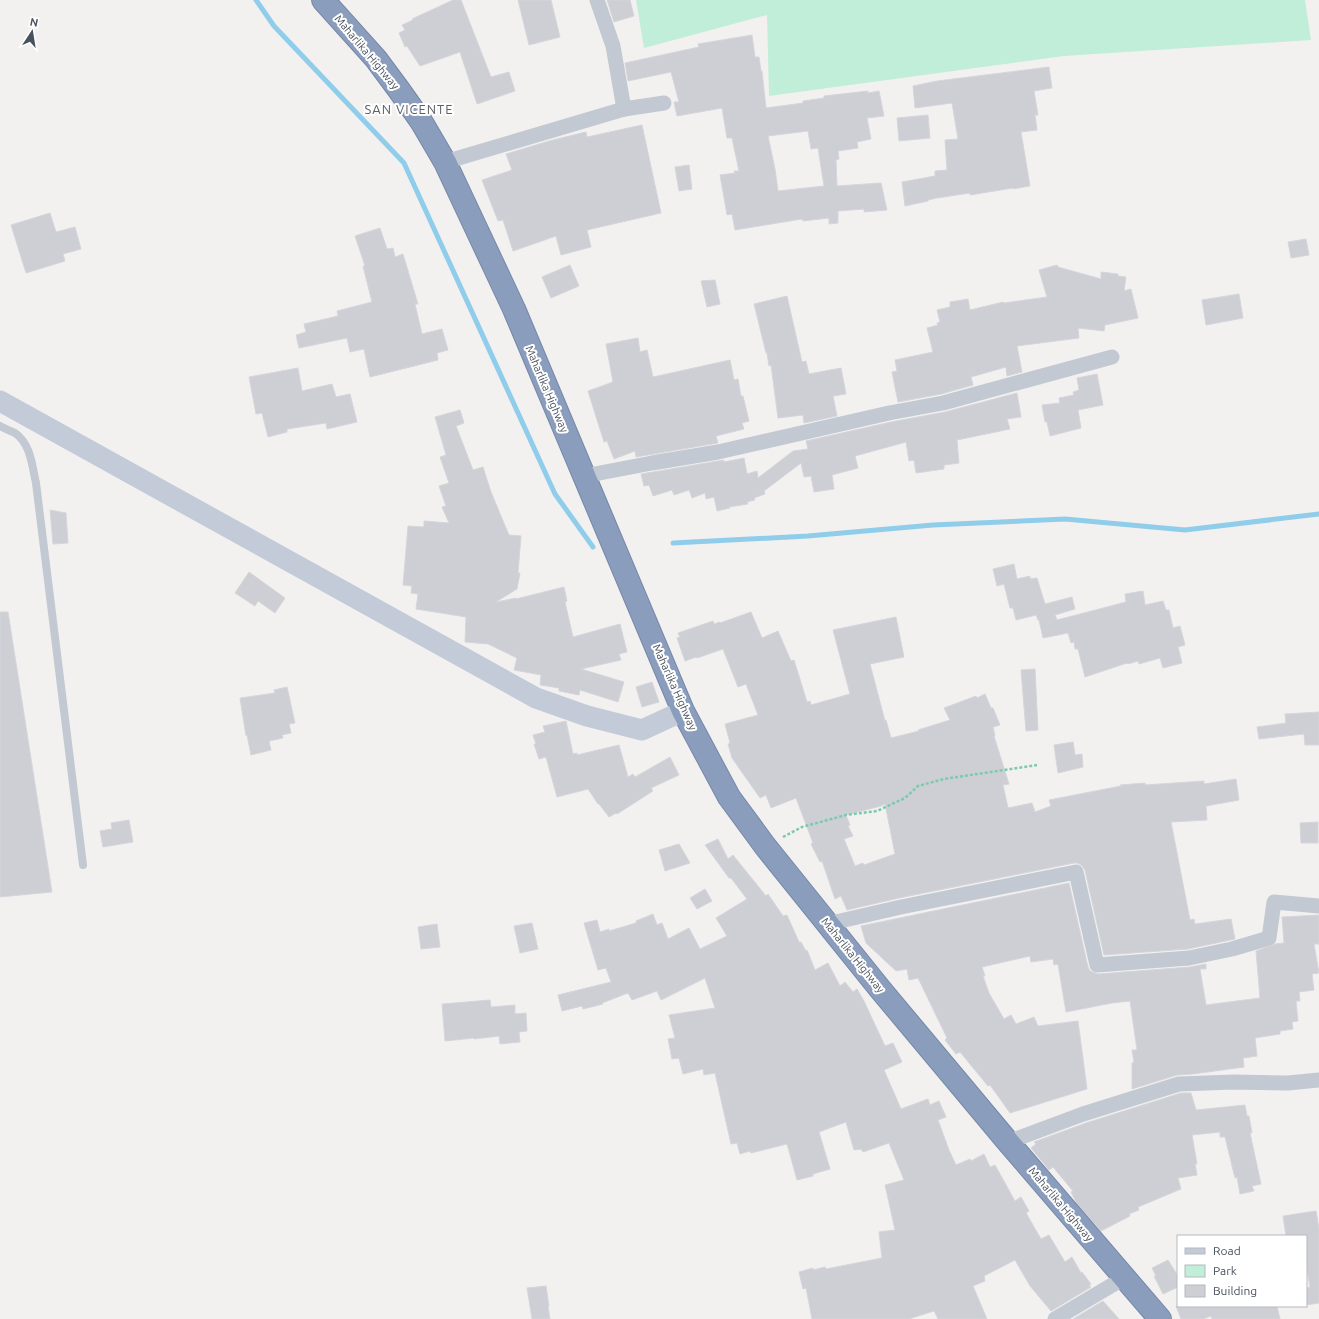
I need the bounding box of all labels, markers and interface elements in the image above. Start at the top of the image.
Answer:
north arrow [12,12,52,52]
street label: Maharlika Highway [333,13,402,92]
text: N [29,15,39,29]
district label: SAN VICENTE [364,102,454,116]
street label: Maharlika Highway [523,344,571,435]
street label: Maharlika Highway [651,642,700,733]
street label: Maharlika Highway [819,915,887,995]
street label: Maharlika Highway [1027,1165,1096,1244]
legend [1177,1235,1307,1307]
text: Road [1213,1244,1241,1257]
text: Park [1213,1264,1237,1277]
text: Building [1213,1284,1257,1297]

